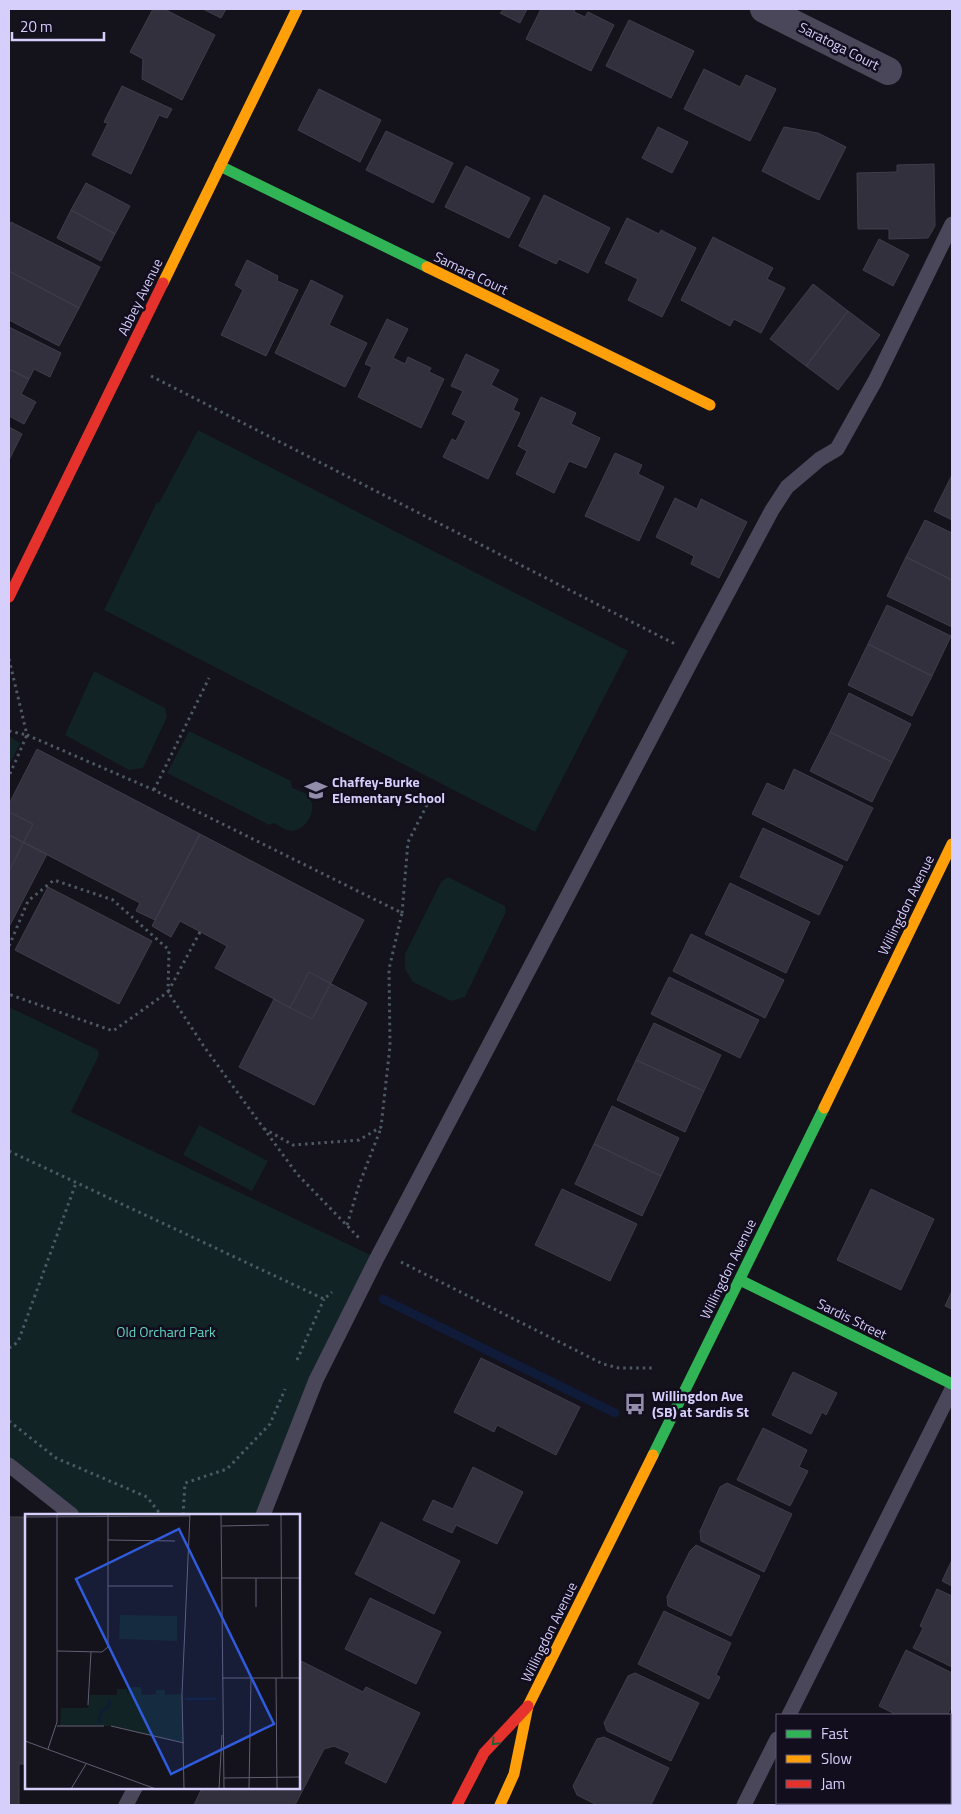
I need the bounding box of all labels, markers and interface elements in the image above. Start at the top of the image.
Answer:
scale bar [12,10,105,42]
text: 20 m [20,15,53,38]
street label: Saratoga Court [795,16,883,75]
street label: Samara Court [431,246,512,300]
street label: Abbey Avenue [112,255,167,339]
place label: Chaffey-Burke Elementary School [332,771,445,808]
school or university icon: Chaffey-Burke Elementary School [303,777,329,803]
street label: Willingdon Avenue [872,851,939,958]
street label: Willingdon Avenue [694,1215,761,1322]
street label: Sardis Street [814,1293,891,1345]
park label: Old Orchard Park [116,1321,216,1342]
place label: Willingdon Ave (SB) at Sardis St [652,1385,749,1422]
bus stop icon: Willingdon Ave (SB) at Sardis St [622,1391,648,1417]
inset map [25,1514,300,1789]
street label: Willingdon Avenue [515,1578,582,1685]
legend [776,1714,951,1804]
text: Fast [821,1722,849,1745]
one-way arrow [492,1736,501,1745]
text: Slow [821,1747,852,1770]
text: Jam [821,1772,845,1795]

